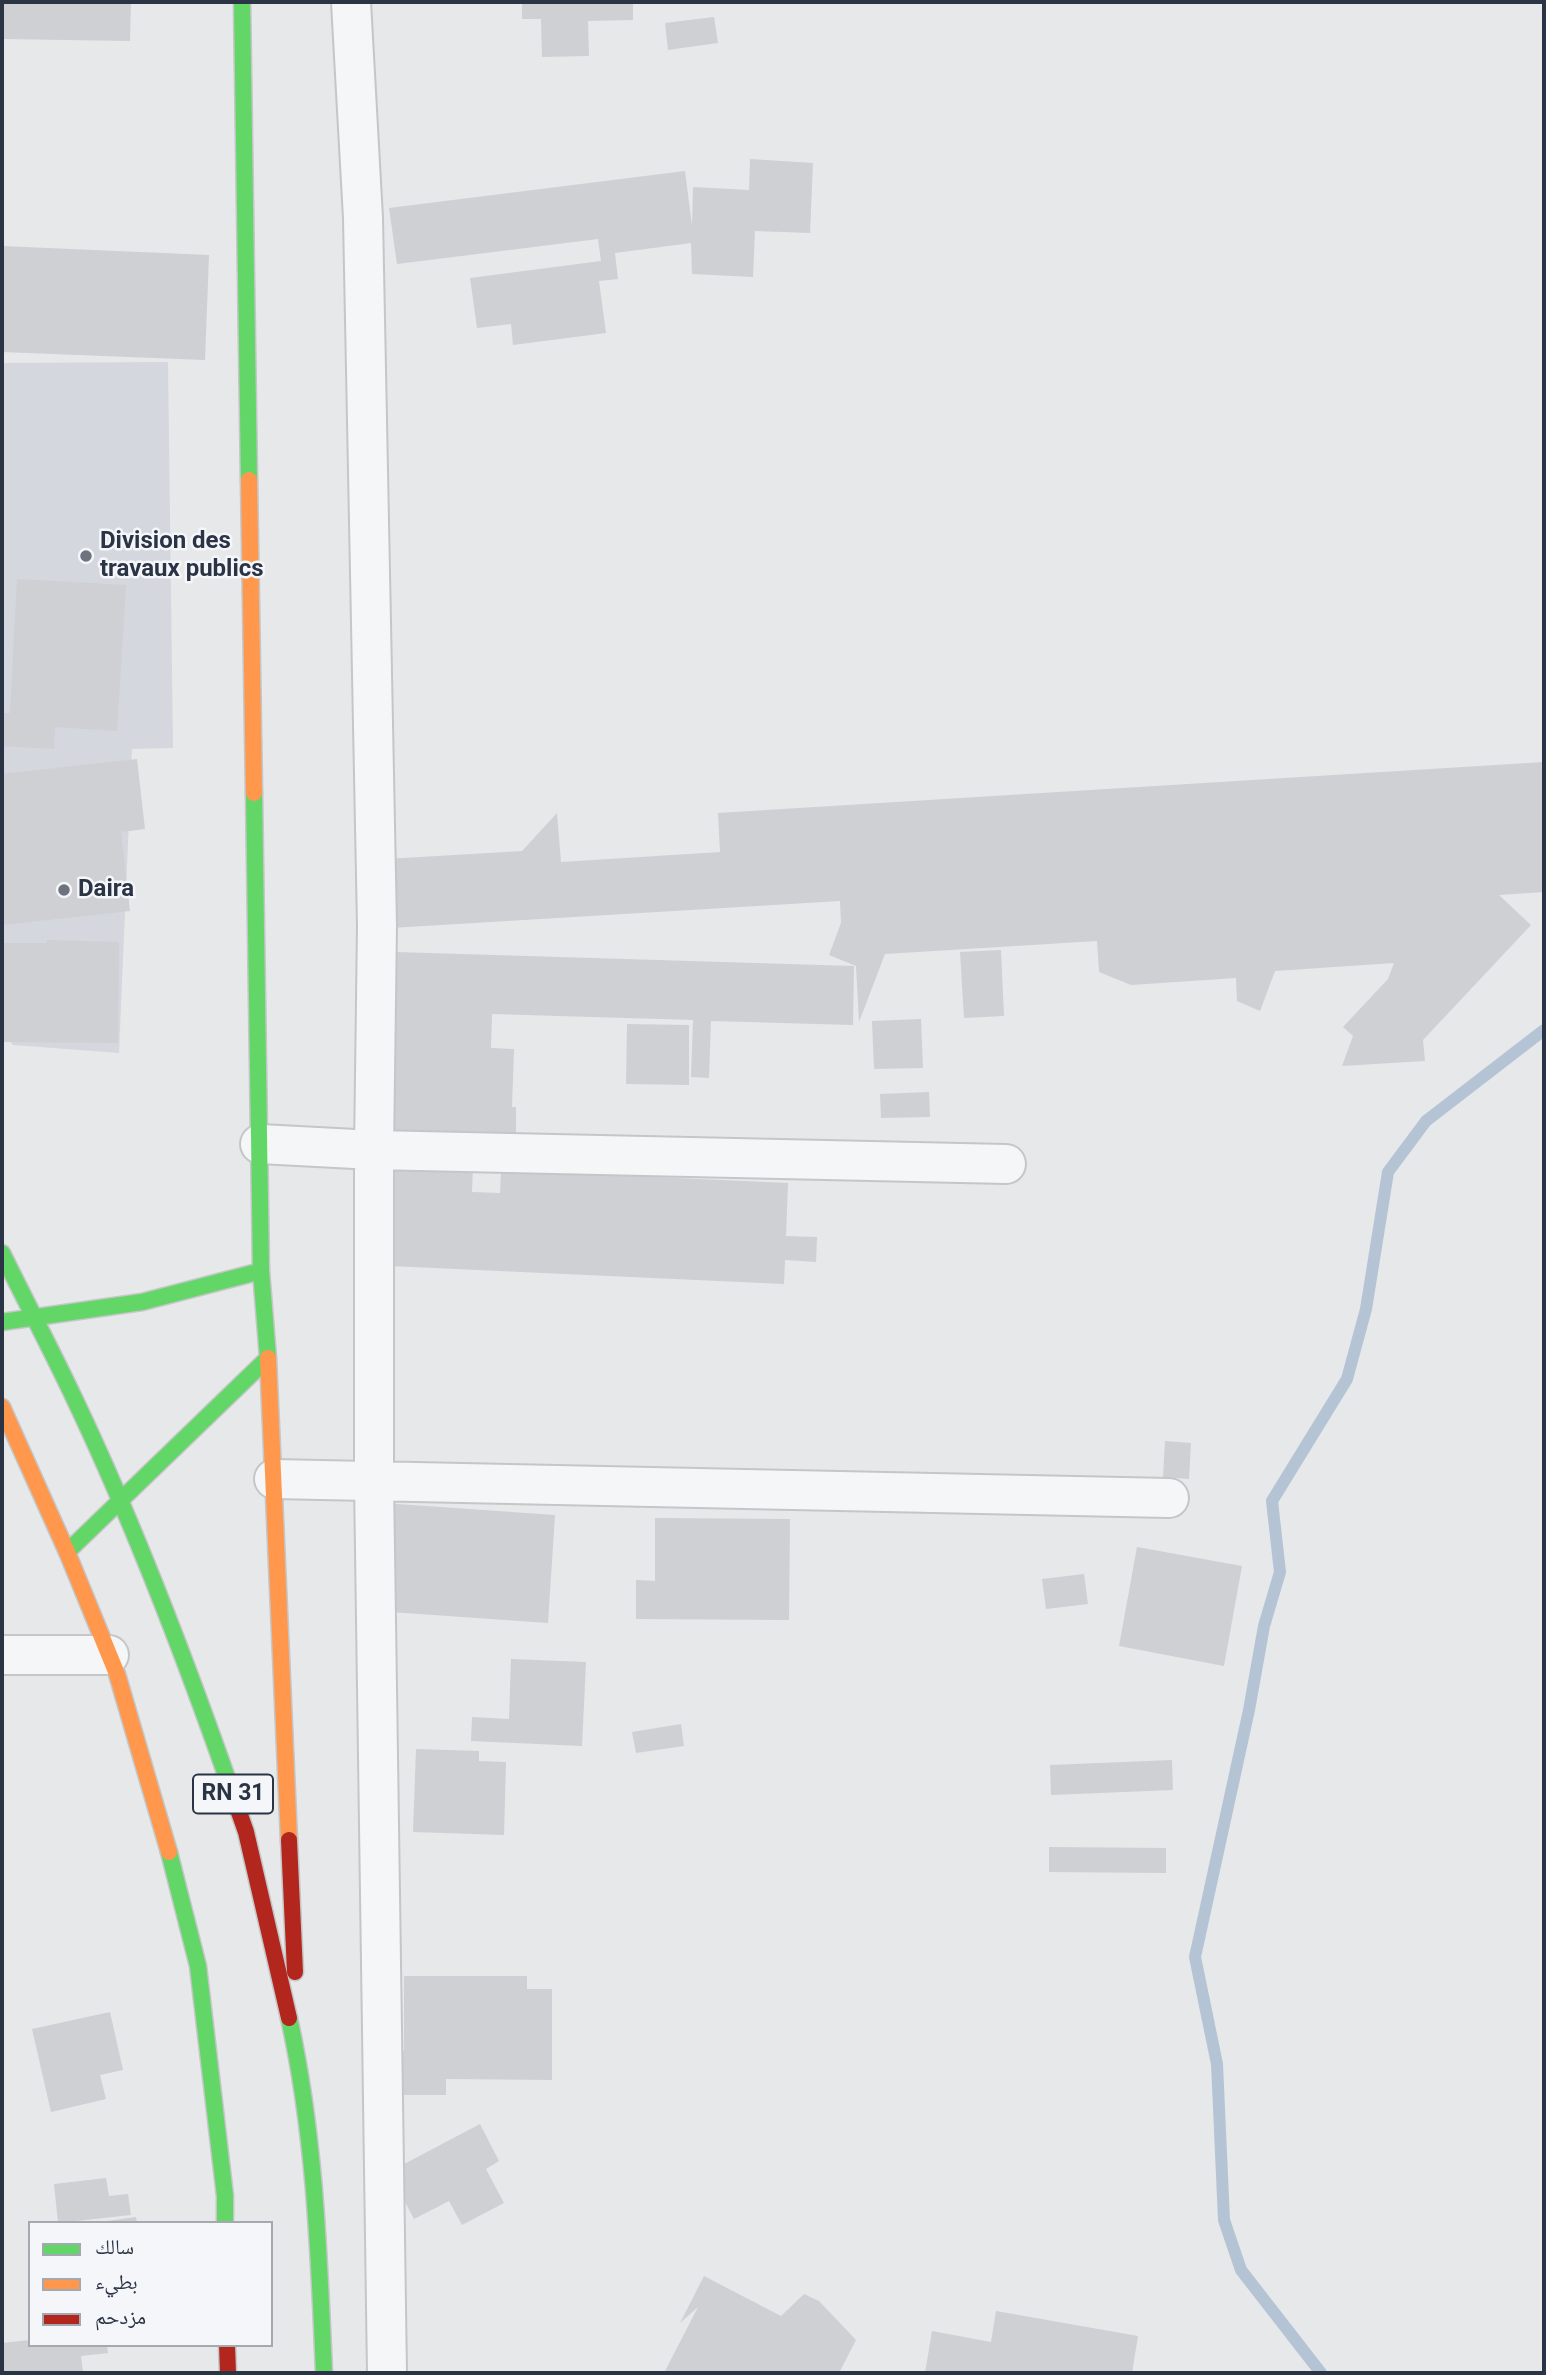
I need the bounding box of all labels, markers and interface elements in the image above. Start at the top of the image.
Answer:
place label: Division des travaux publics [100,528,264,584]
marker: Division des travaux publics [78,548,94,564]
place label: Daira [78,876,134,904]
marker: Daira [56,882,72,898]
road number: RN 31 [193,1774,273,1814]
legend [28,2221,273,2347]
text: سالك [95,2235,134,2259]
text: بطيء [95,2270,138,2294]
text: مزدحم [95,2305,146,2329]

